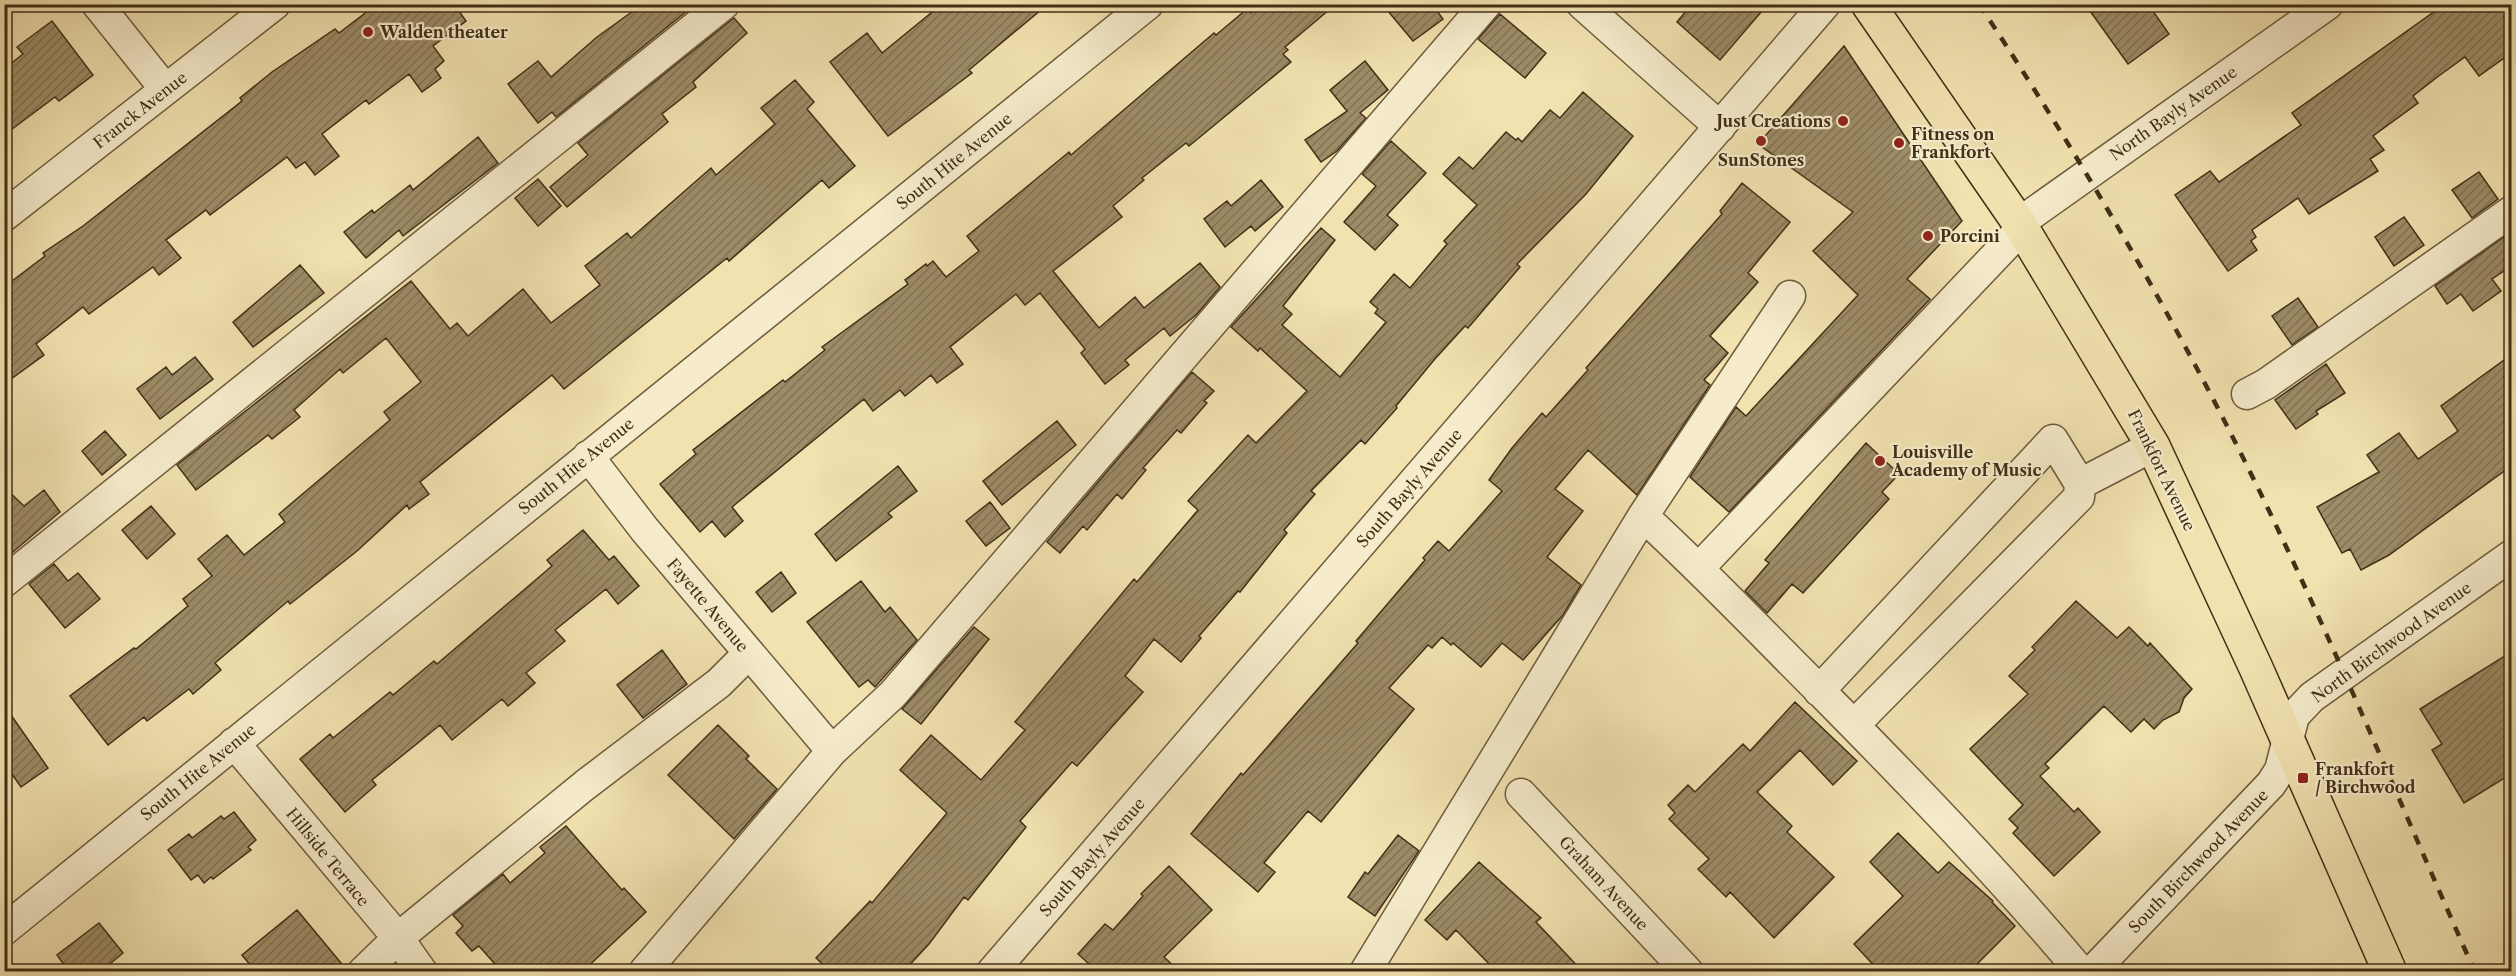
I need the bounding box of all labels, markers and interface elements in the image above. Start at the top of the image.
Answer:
place label: Walden theater [379,22,508,42]
marker: Walden theater [361,25,375,39]
street label: North Bayly Avenue [2105,62,2241,164]
street label: Franck Avenue [89,67,191,153]
street label: South Hite Avenue [892,108,1016,214]
place label: Just Creations [1713,111,1831,131]
marker: Just Creations [1836,114,1850,128]
place label: Fitness on Frankfort [1911,124,1995,162]
marker: SunStones [1754,134,1768,148]
marker: Fitness on Frankfort [1892,136,1906,150]
place label: SunStones [1718,150,1804,170]
place label: Porcini [1940,226,2000,246]
marker: Porcini [1921,229,1935,243]
street label: Frankfort Avenue [2124,406,2200,534]
street label: South Hite Avenue [514,413,638,519]
street label: South Bayly Avenue [1352,425,1466,551]
place label: Louisville Academy of Music [1891,442,2042,480]
marker: Louisville Academy of Music [1873,454,1887,468]
street label: Fayette Avenue [663,554,753,656]
street label: North Birchwood Avenue [2307,577,2475,707]
street label: South Hite Avenue [136,719,260,825]
place label: Frankfort / Birchwood [2315,759,2416,797]
marker: Frankfort / Birchwood [2296,771,2310,785]
street label: South Birchwood Avenue [2124,785,2272,937]
street label: South Bayly Avenue [1035,794,1149,920]
street label: Hillside Terrace [282,804,374,910]
street label: Graham Avenue [1555,832,1653,934]

